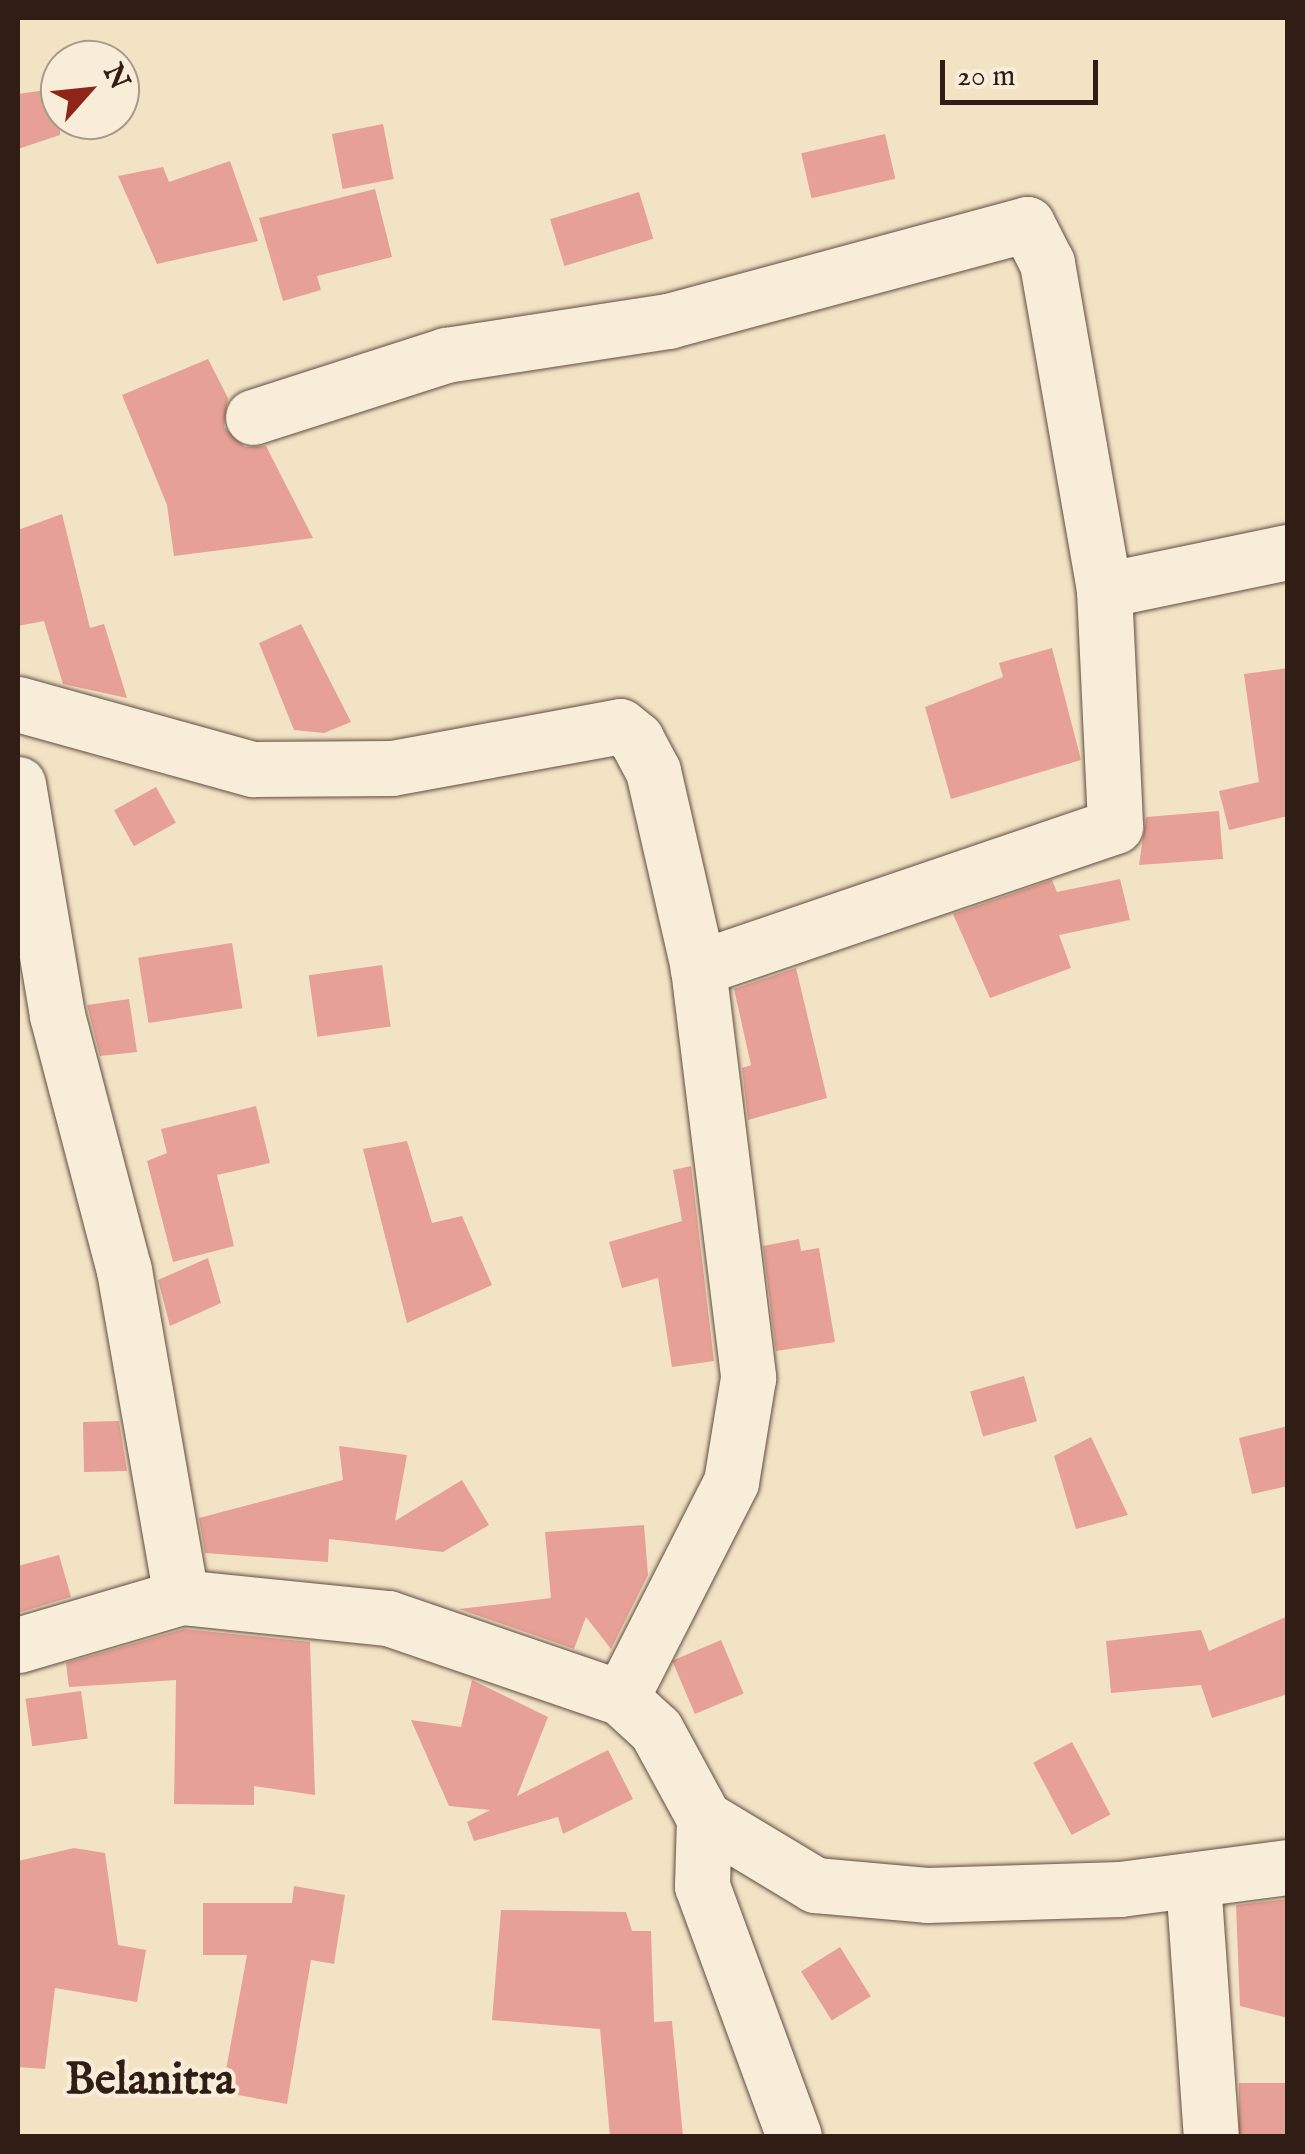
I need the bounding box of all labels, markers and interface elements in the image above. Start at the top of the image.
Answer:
north arrow [40,40,140,140]
scale bar [945,40,1102,102]
text: N [94,58,136,96]
text: 20 m [957,58,1016,96]
district label: Belanitra [65,2054,235,2108]

